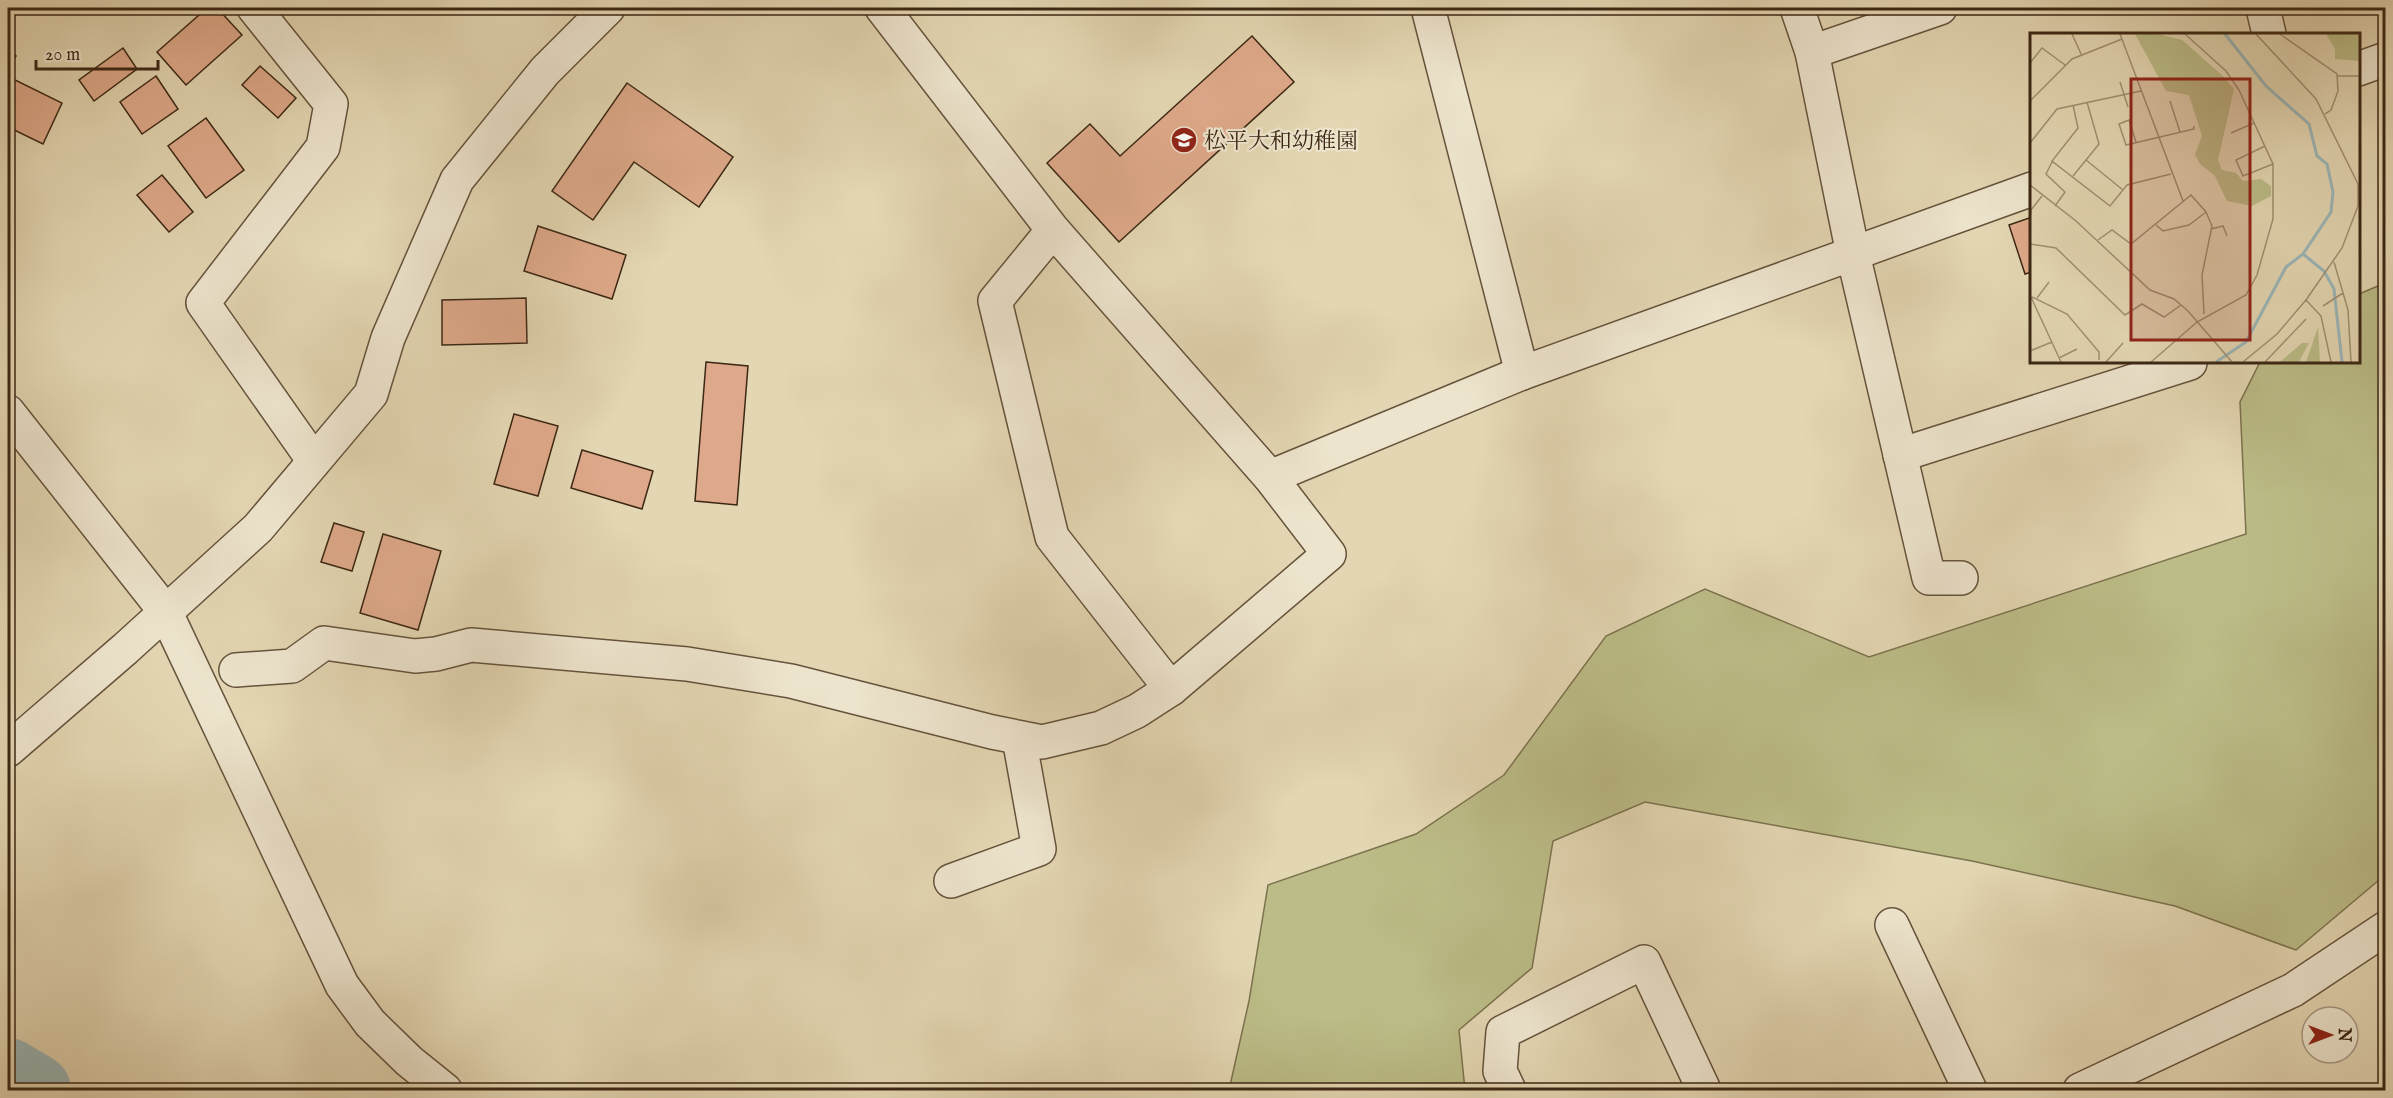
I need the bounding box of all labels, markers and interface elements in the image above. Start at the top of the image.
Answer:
scale bar [36,33,158,71]
inset map [2030,33,2360,363]
text: 20 m [45,44,80,67]
school or university icon: 松平大和幼稚園 [1169,125,1199,155]
place label: 松平大和幼稚園 [1204,128,1358,156]
north arrow [2300,1005,2360,1065]
text: N [2333,1027,2353,1042]

